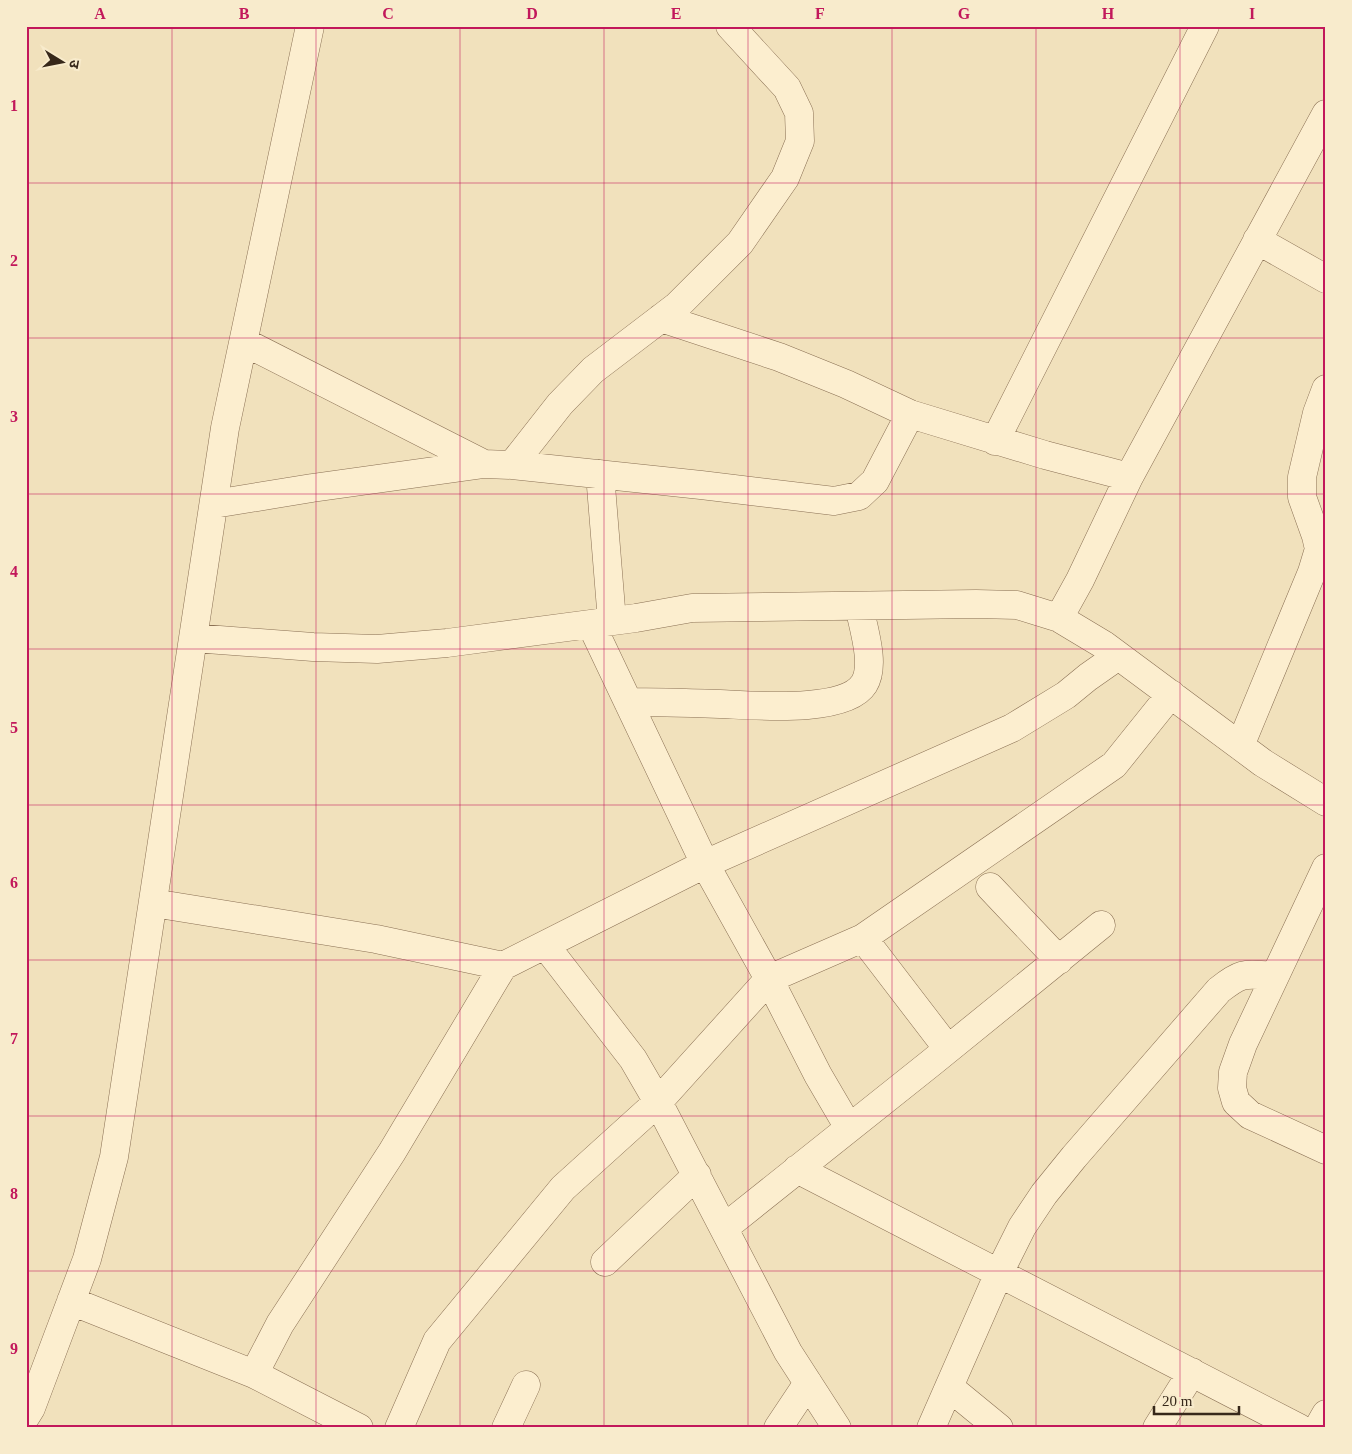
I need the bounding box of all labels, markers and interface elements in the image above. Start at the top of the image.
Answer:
text: A [94,5,106,22]
text: B [239,5,250,22]
text: C [382,5,394,22]
text: D [526,5,538,22]
text: E [671,5,681,22]
text: F [815,5,825,22]
text: G [958,5,971,22]
text: H [1102,5,1115,22]
text: I [1249,5,1255,22]
north arrow [38,38,88,88]
text: उ [66,59,82,70]
text: 1 [10,97,18,114]
text: 2 [10,252,18,269]
text: 3 [10,408,18,425]
text: 4 [10,563,18,580]
text: 5 [10,719,18,736]
text: 6 [10,874,18,891]
text: 7 [10,1030,18,1047]
text: 8 [10,1185,18,1202]
text: 9 [10,1340,18,1357]
scale bar [1154,1384,1240,1416]
text: 20 m [1162,1393,1193,1409]

